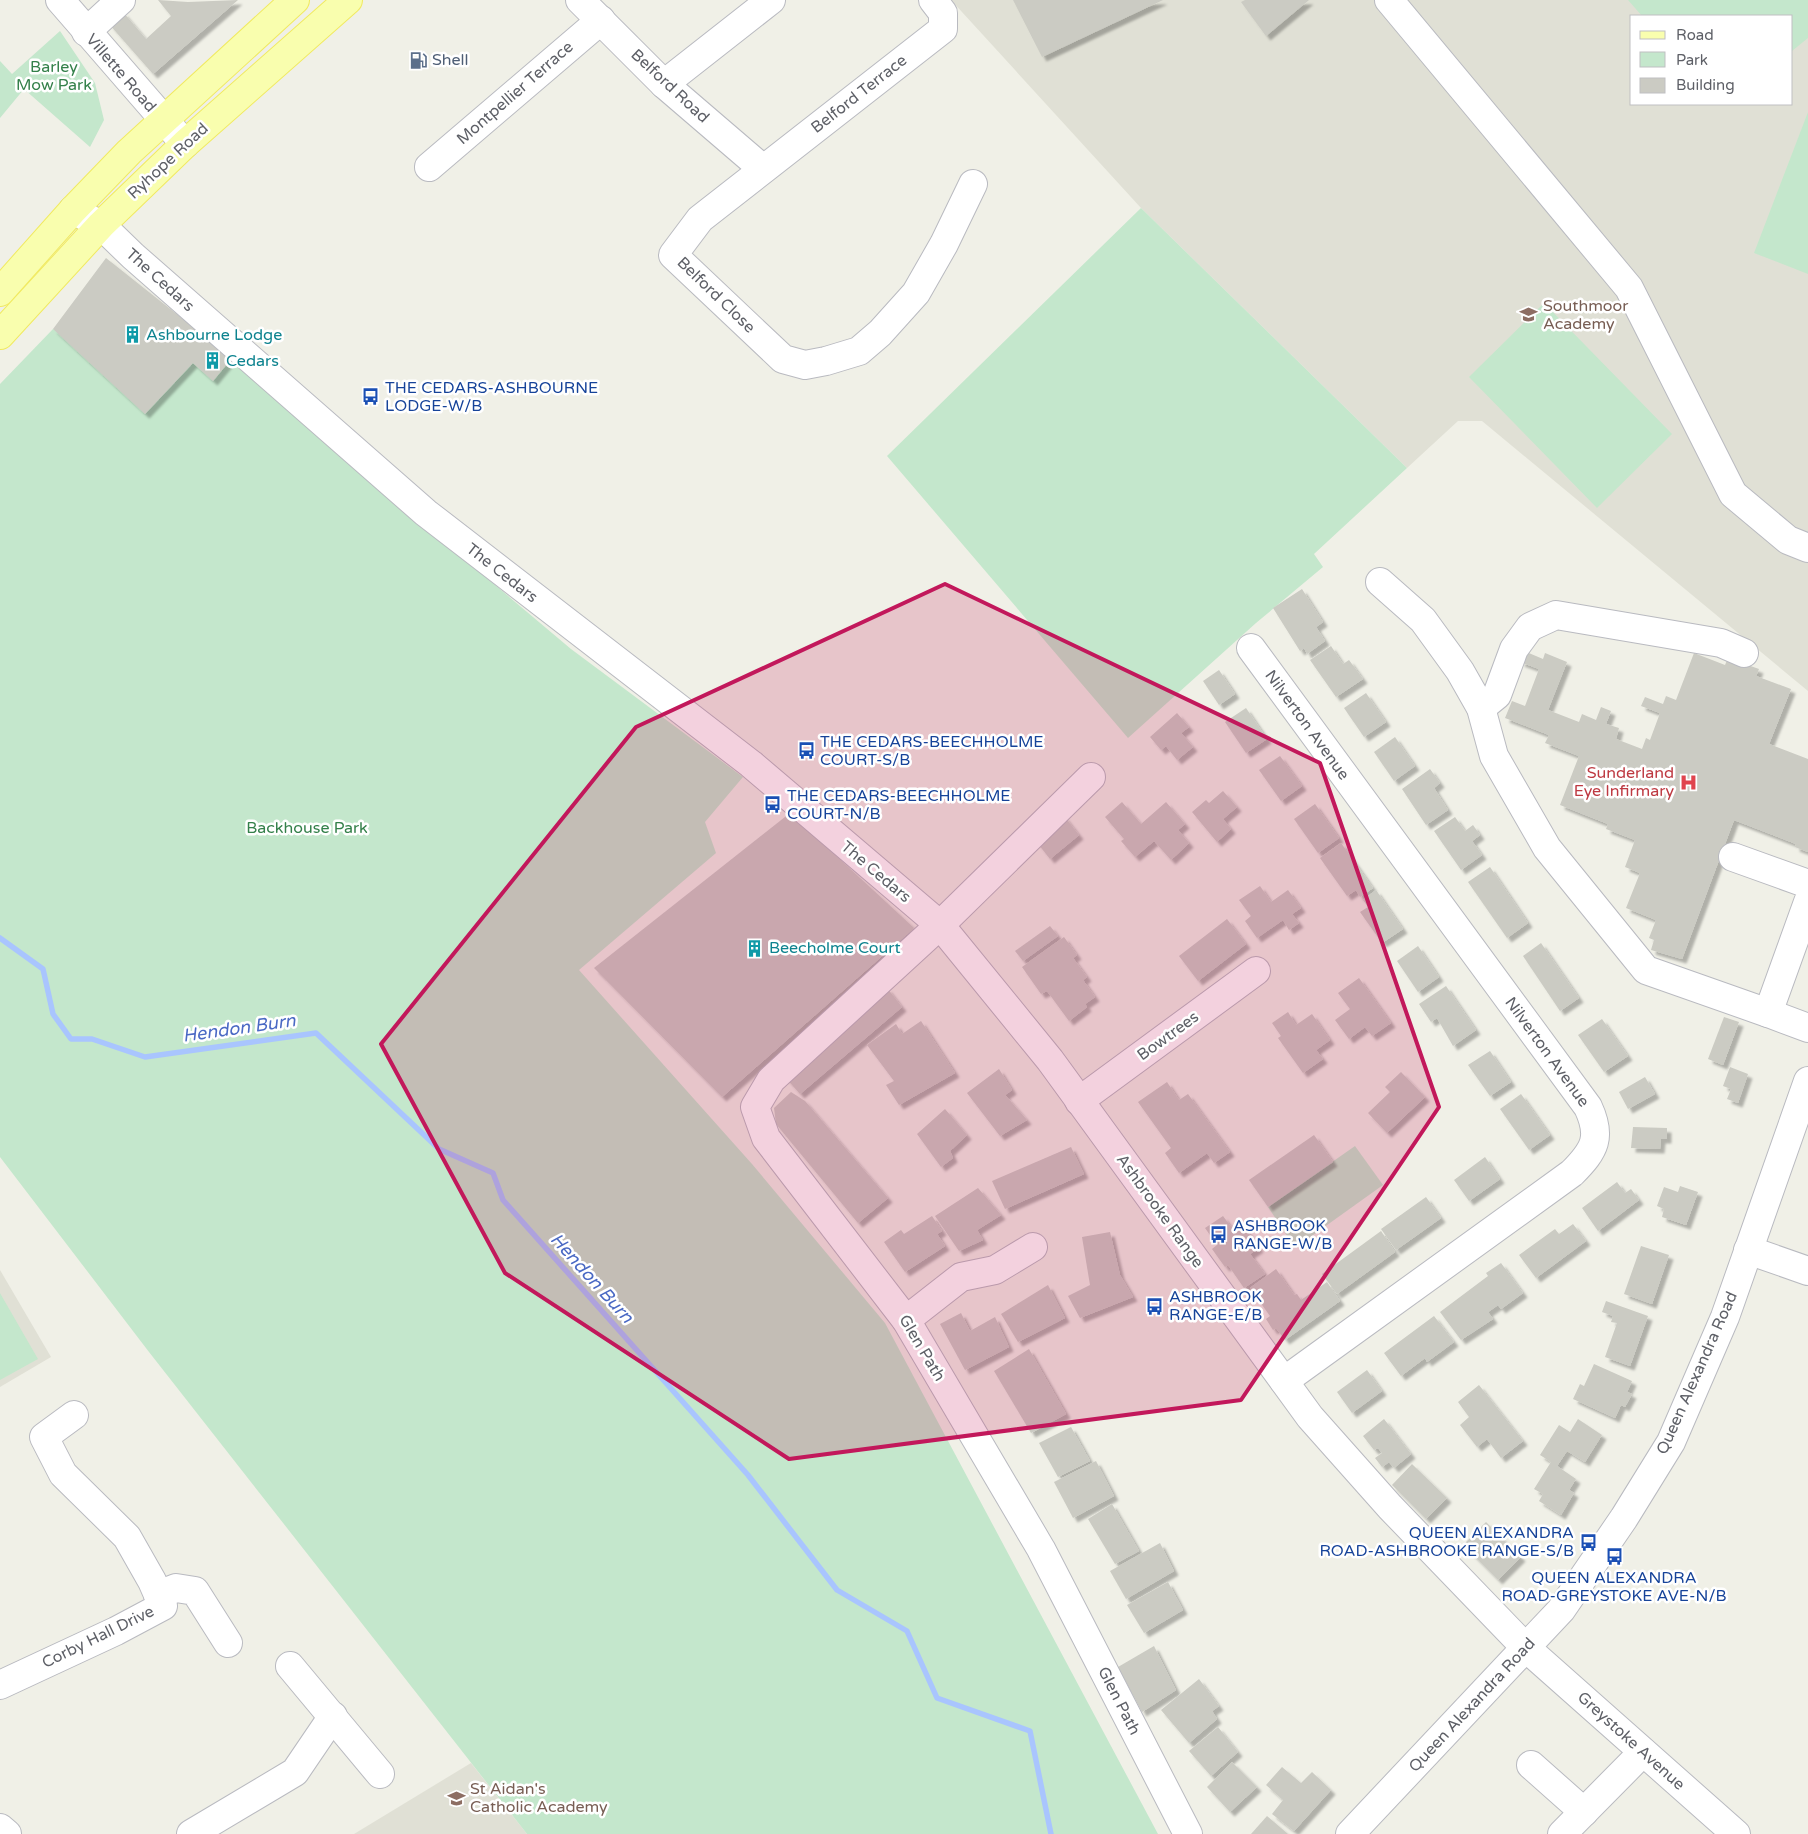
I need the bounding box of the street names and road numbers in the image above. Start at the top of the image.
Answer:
street label: Villette Road [81,30,161,116]
street label: Montpellier Terrace [453,37,577,149]
street label: Belford Road [627,45,713,127]
street label: Belford Terrace [807,50,911,138]
street label: Ryhope Road [124,119,212,203]
street label: The Cedars [122,244,198,316]
street label: Belford Close [673,253,759,337]
street label: The Cedars [462,539,542,607]
street label: Nilverton Avenue [1260,666,1354,784]
street label: The Cedars [837,837,915,907]
street label: Nilverton Avenue [1500,993,1594,1111]
street label: Bowtrees [1133,1007,1203,1065]
street label: Ashbrooke Range [1112,1150,1208,1272]
street label: Queen Alexandra Road [1652,1288,1742,1458]
street label: Glen Path [894,1311,950,1385]
street label: Corby Hall Drive [39,1601,157,1673]
street label: Queen Alexandra Road [1405,1634,1539,1776]
street label: Glen Path [1093,1663,1145,1739]
street label: Greystoke Avenue [1573,1687,1689,1795]

